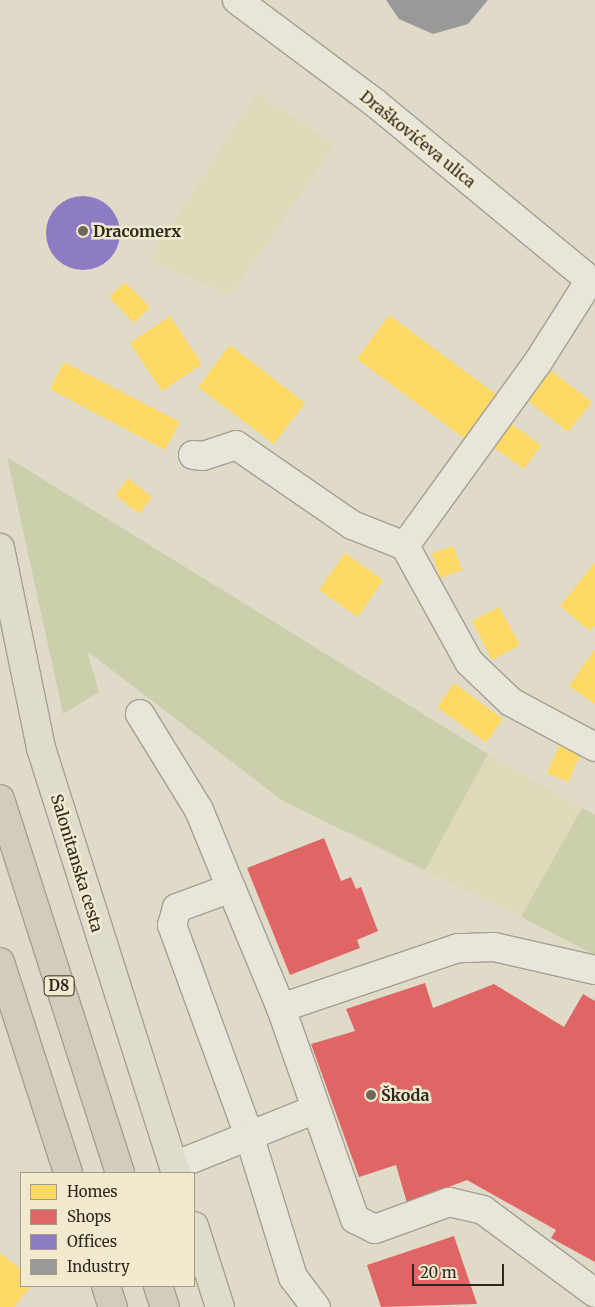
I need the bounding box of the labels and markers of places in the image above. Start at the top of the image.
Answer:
place label: Dracomerx [93,221,181,241]
marker: Dracomerx [77,225,89,237]
place label: Škoda [381,1085,429,1105]
marker: Škoda [365,1089,377,1101]

